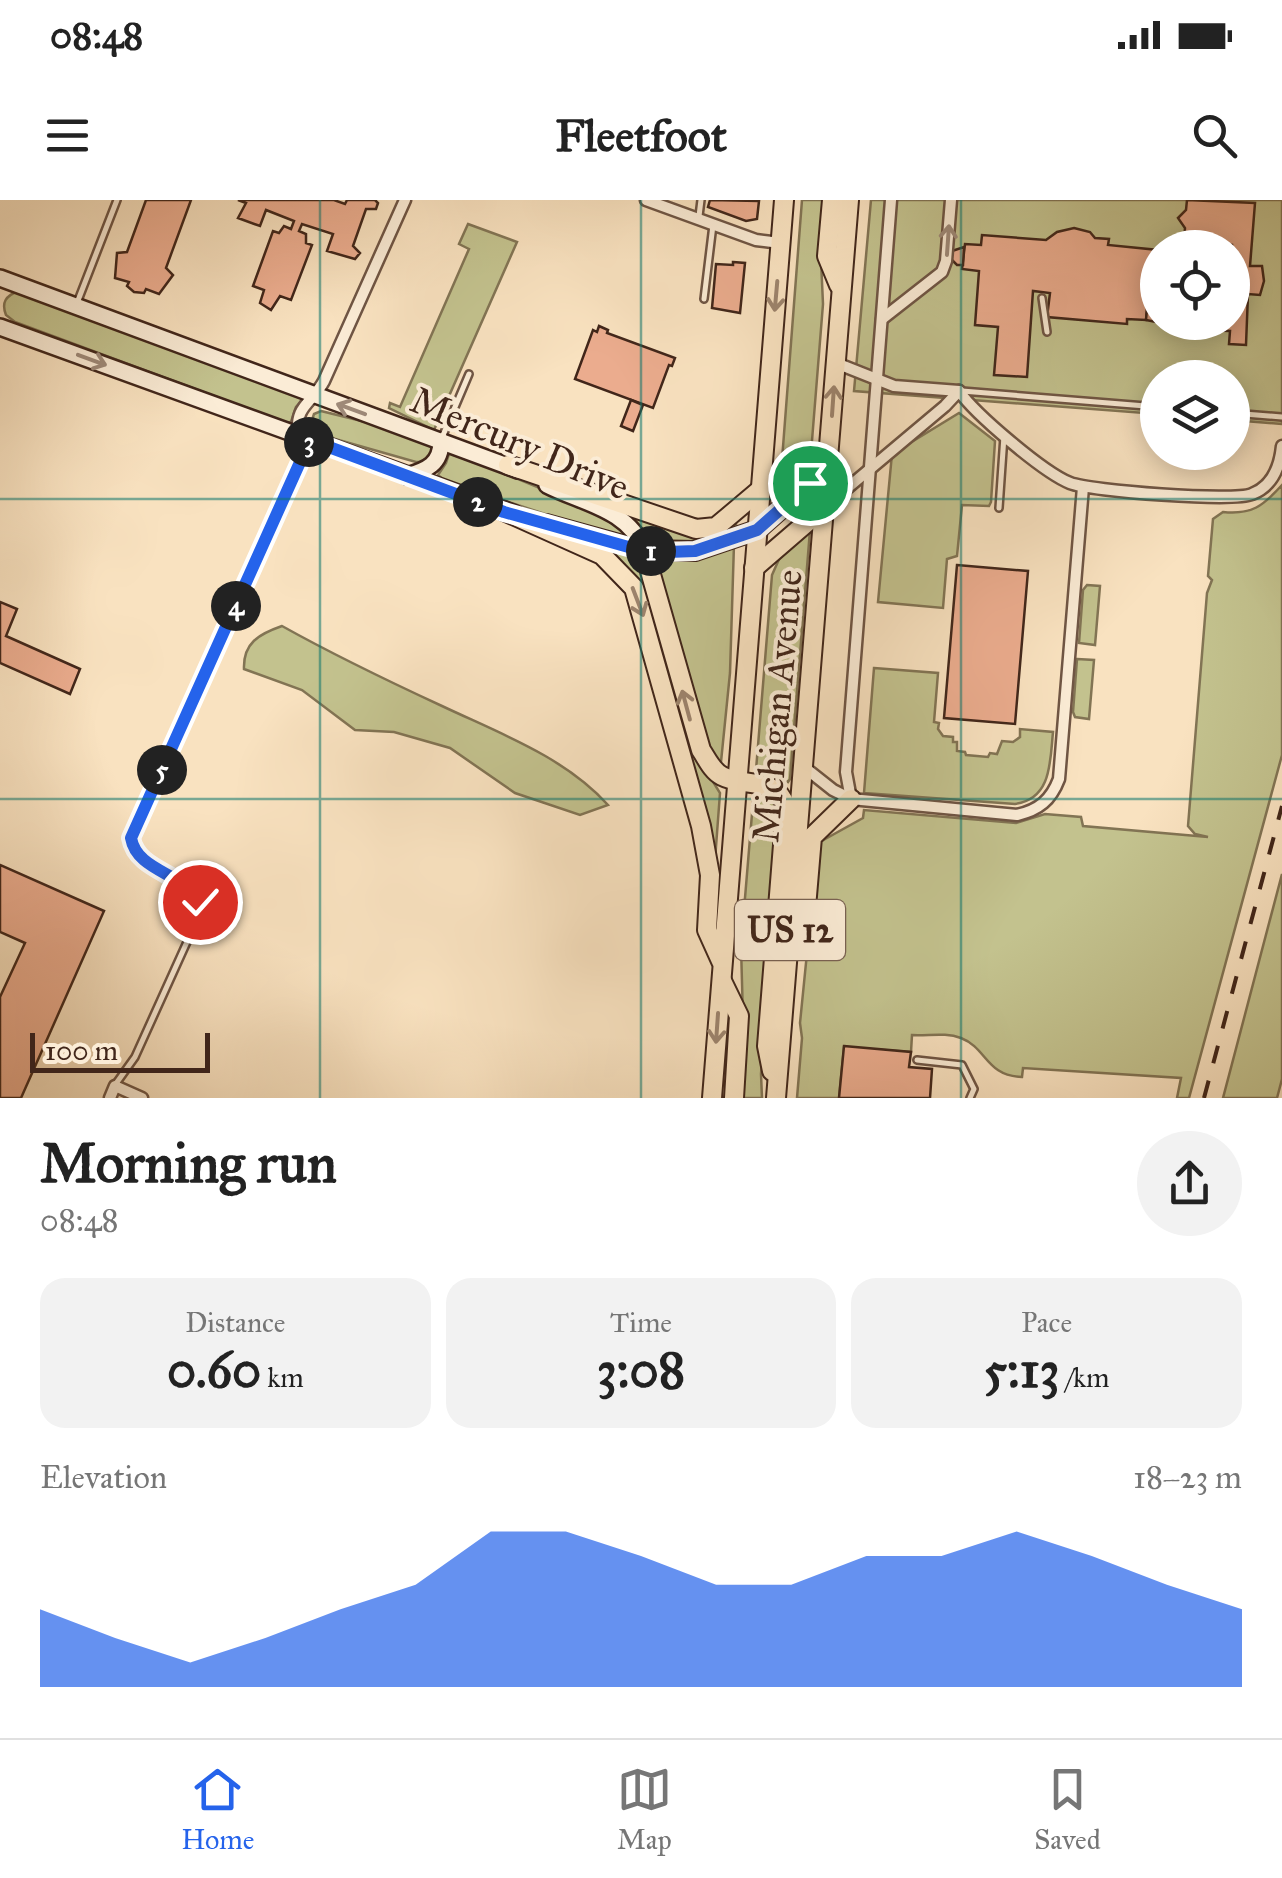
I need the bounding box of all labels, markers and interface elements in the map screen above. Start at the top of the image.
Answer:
text: 08:48 [50,12,143,58]
icon: menu [40,108,95,163]
text: Fleetfoot [555,108,727,163]
icon: search [1187,108,1242,163]
one-way arrow [939,224,958,256]
map controls [1140,230,1250,470]
button: locate [1140,230,1250,340]
one-way arrow [766,279,785,311]
one-way arrow [75,352,106,370]
button: layers [1140,360,1250,470]
street label: Mercury Drive [404,376,636,510]
one-way arrow [824,386,843,418]
one-way arrow [335,398,367,416]
pin: 3 [284,417,334,467]
text: 3 [303,424,315,459]
pin [768,441,853,526]
icon: arrive [783,456,838,511]
pin: 2 [453,477,503,527]
text: 2 [471,484,485,519]
pin: 1 [626,526,676,576]
text: 1 [645,533,657,568]
street label: Michigan Avenue [742,568,812,844]
pin: 4 [211,581,261,631]
one-way arrow [630,585,648,616]
text: 4 [228,588,244,623]
one-way arrow [676,690,695,721]
pin: 5 [137,745,187,795]
text: 5 [155,752,169,787]
pin [158,860,243,945]
icon: check [173,875,228,930]
road number: US 12 [735,900,845,960]
one-way arrow [707,1012,726,1044]
scale bar [30,1028,210,1073]
text: 100 m [45,1033,118,1068]
text: Morning run [40,1130,337,1197]
button: share [1137,1131,1242,1236]
text: 08:48 [40,1201,119,1240]
text: Distance [185,1305,286,1340]
text: Time [610,1305,672,1340]
text: Pace [1021,1305,1072,1340]
text: 0.60 [167,1340,261,1401]
text: 3:08 [597,1340,685,1401]
text: 5:13 [984,1340,1059,1401]
text: km [261,1360,304,1395]
text: /km [1059,1360,1110,1395]
text: Elevation [40,1458,167,1497]
text: 18–23 m [1133,1458,1242,1497]
tab: Home [181,1762,254,1857]
tab: Map [617,1762,672,1857]
tab: Saved [1034,1762,1101,1857]

